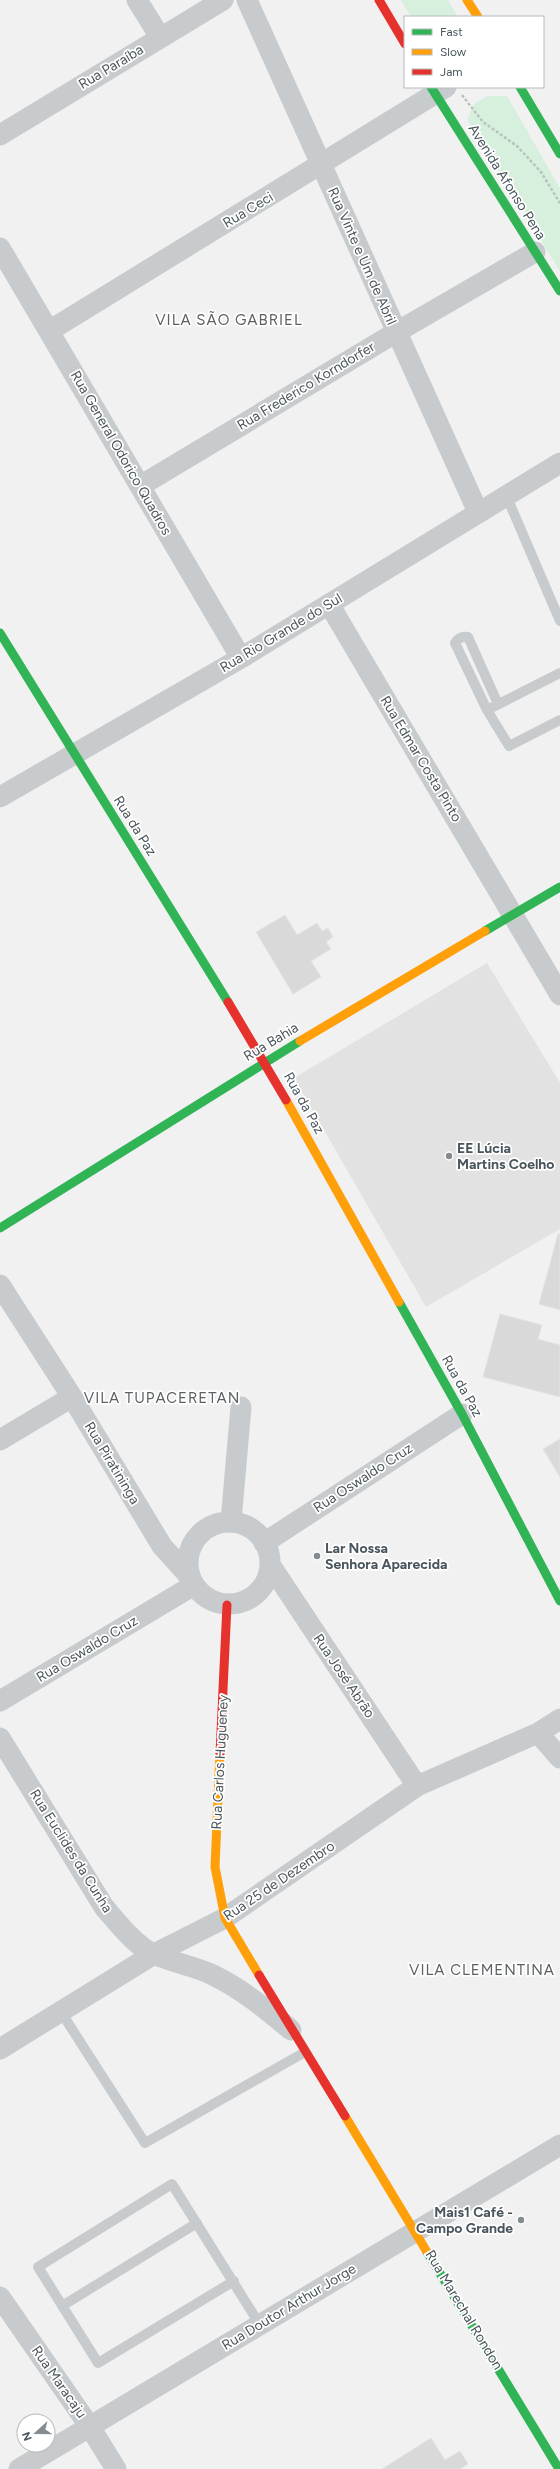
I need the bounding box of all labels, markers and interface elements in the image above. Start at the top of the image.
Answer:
legend [404,16,544,88]
text: Fast [440,25,463,39]
street label: Rua Paraíba [75,41,147,93]
text: Slow [440,45,467,59]
text: Jam [440,65,463,79]
street label: Avenida Afonso Pena [465,121,549,243]
street label: Rua Vinte e Um de Abril [324,185,400,327]
street label: Rua Ceci [220,188,276,232]
district label: VILA SÃO GABRIEL [155,311,303,329]
street label: Rua Frederico Korndorfer [234,338,378,434]
street label: Rua General Odorico Quadros [67,368,175,538]
street label: Rua Rio Grande do Sul [217,590,345,676]
street label: Rua Edmar Costa Pinto [377,693,465,825]
street label: Rua da Paz [110,793,160,859]
street label: Rua Bahia [240,1019,302,1065]
street label: Rua da Paz [280,1069,328,1137]
place label: EE Lúcia Martins Coelho [457,1140,554,1173]
marker: EE Lúcia Martins Coelho [444,1151,454,1161]
street label: Rua da Paz [438,1352,486,1420]
district label: VILA TUPACERETAN [84,1389,240,1407]
street label: Rua Piratininga [81,1419,143,1507]
street label: Rua Oswaldo Cruz [310,1440,416,1516]
place label: Lar Nossa Senhora Aparecida [325,1540,447,1573]
marker: Lar Nossa Senhora Aparecida [312,1551,322,1561]
street label: Rua Oswaldo Cruz [33,1612,141,1686]
street label: Rua José Abrão [310,1631,378,1721]
street label: Rua Carlos Hugueney [208,1694,232,1830]
street label: Rua Euclides da Cunha [26,1786,116,1916]
street label: Rua 25 de Dezembro [220,1837,338,1925]
district label: VILA CLEMENTINA [409,1961,555,1979]
place label: Mais1 Café - Campo Grande [416,2204,513,2237]
marker: Mais1 Café - Campo Grande [516,2215,526,2225]
street label: Rua Marechal Rondon [422,2247,507,2373]
street label: Rua Doutor Arthur Jorge [219,2260,359,2354]
street label: Rua Maracaju [28,2343,90,2421]
north arrow [16,2413,56,2453]
text: N [20,2430,35,2443]

